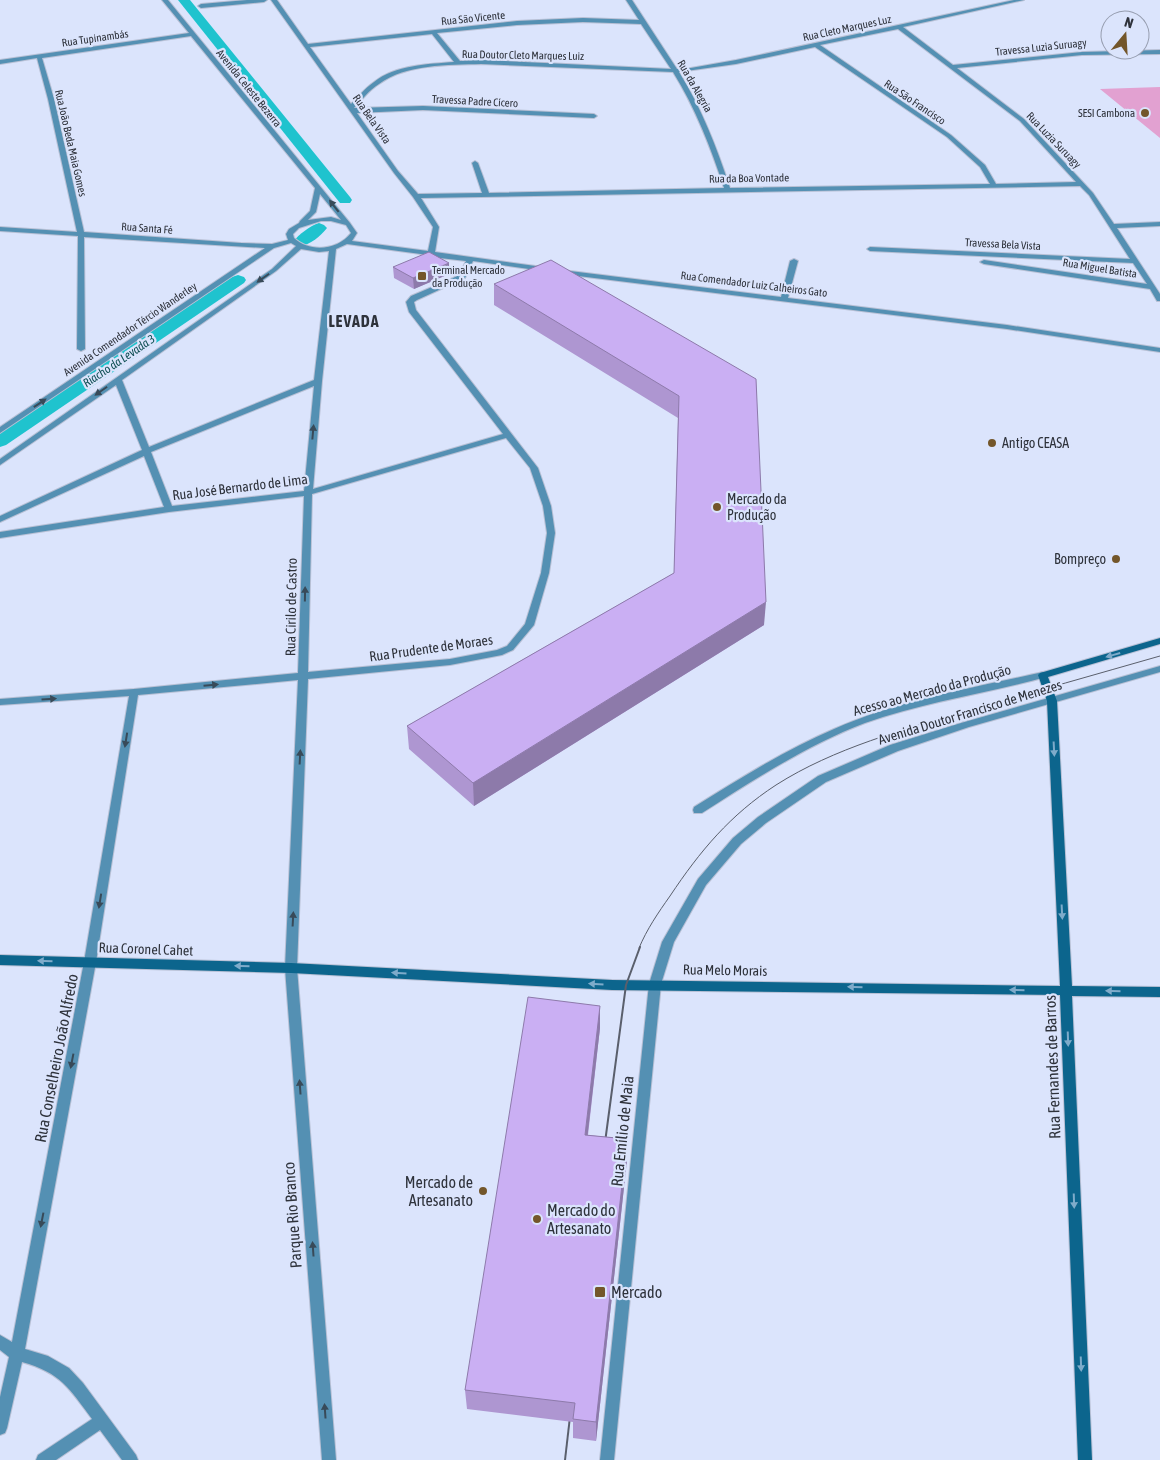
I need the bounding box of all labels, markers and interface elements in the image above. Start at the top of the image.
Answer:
street label: Rua São Vicente [440,9,506,27]
north arrow [1100,10,1150,60]
street label: Rua Cleto Marques Luz [802,13,892,43]
text: N [1123,14,1135,32]
street label: Rua Tupinambás [61,27,129,49]
street label: Travessa Luzia Suruagy [995,36,1088,58]
street label: Avenida Celeste Bezerra [214,47,284,129]
street label: Rua Doutor Cleto Marques Luiz [462,48,584,62]
street label: Rua da Alegria [675,58,715,114]
street label: Rua São Francisco [882,77,948,127]
street label: Rua João Beda Maia Gomes [53,88,89,198]
street label: Rua Bela Vista [351,92,393,146]
street label: Travessa Padre Cícero [432,93,518,109]
place label: SESI Cambona [1078,107,1135,119]
marker: SESI Cambona [1139,107,1151,119]
street label: Rua Luzia Suruagy [1024,110,1084,171]
street label: Rua da Boa Vontade [709,171,789,185]
one-way arrow [329,200,340,213]
street label: Rua Santa Fé [121,220,173,236]
street label: Travessa Bela Vista [965,236,1041,252]
street label: Rua Miguel Batista [1062,256,1138,280]
place label: Terminal Mercado da Produção [432,264,505,289]
street label: Rua Comendador Luiz Calheiros Gato [680,269,828,299]
marker: Terminal Mercado da Produção [416,270,428,282]
one-way arrow [256,273,270,283]
street label: Avenida Comendador Tércio Wanderley [61,280,199,378]
district label: LEVADA [328,312,380,330]
water label: Riacho da Levada 3 [80,332,158,390]
one-way arrow [94,386,108,396]
one-way arrow [34,398,47,408]
one-way arrow [309,424,317,440]
place label: Antigo CEASA [1002,435,1069,451]
marker: Antigo CEASA [986,437,998,449]
street label: Rua José Bernardo de Lima [171,471,309,503]
place label: Mercado da Produção [727,491,787,523]
marker: Mercado da Produção [711,501,723,513]
place label: Bompreço [1054,551,1106,567]
marker: Bompreço [1110,553,1122,565]
street label: Rua Cirilo de Castro [282,558,300,656]
one-way arrow [302,586,310,602]
street label: Rua Prudente de Moraes [368,631,494,665]
one-way arrow [1106,651,1121,659]
street label: Acesso ao Mercado da Produção [851,661,1013,719]
street label: Avenida Doutor Francisco de Menezes [876,676,1064,748]
one-way arrow [203,681,219,689]
one-way arrow [41,694,57,702]
one-way arrow [122,733,130,749]
one-way arrow [1051,742,1059,758]
one-way arrow [296,748,304,764]
one-way arrow [96,893,104,909]
one-way arrow [1059,904,1067,920]
one-way arrow [289,911,297,927]
street label: Rua Coronel Cahet [98,939,194,959]
one-way arrow [37,957,53,965]
street label: Rua Melo Morais [683,961,767,979]
one-way arrow [234,962,250,970]
one-way arrow [390,969,406,977]
street label: Rua Conselheiro João Alfredo [31,972,81,1144]
one-way arrow [587,979,603,987]
one-way arrow [846,983,862,991]
one-way arrow [1009,985,1025,993]
one-way arrow [1105,987,1121,995]
street label: Rua Fernandes de Barros [1040,994,1064,1139]
one-way arrow [1064,1031,1072,1047]
one-way arrow [68,1053,76,1068]
street label: Rua Emílio de Maia [607,1075,637,1187]
one-way arrow [296,1079,304,1095]
street label: Parque Rio Branco [279,1161,306,1269]
place label: Mercado de Artesanato [405,1173,473,1209]
marker: Mercado de Artesanato [477,1185,489,1197]
one-way arrow [1071,1194,1079,1210]
place label: Mercado do Artesanato [547,1201,615,1237]
one-way arrow [38,1213,46,1228]
marker: Mercado do Artesanato [531,1213,543,1225]
one-way arrow [308,1241,316,1257]
place label: Mercado [611,1283,662,1301]
marker: Mercado [593,1285,607,1299]
one-way arrow [1077,1356,1085,1372]
one-way arrow [321,1403,329,1419]

